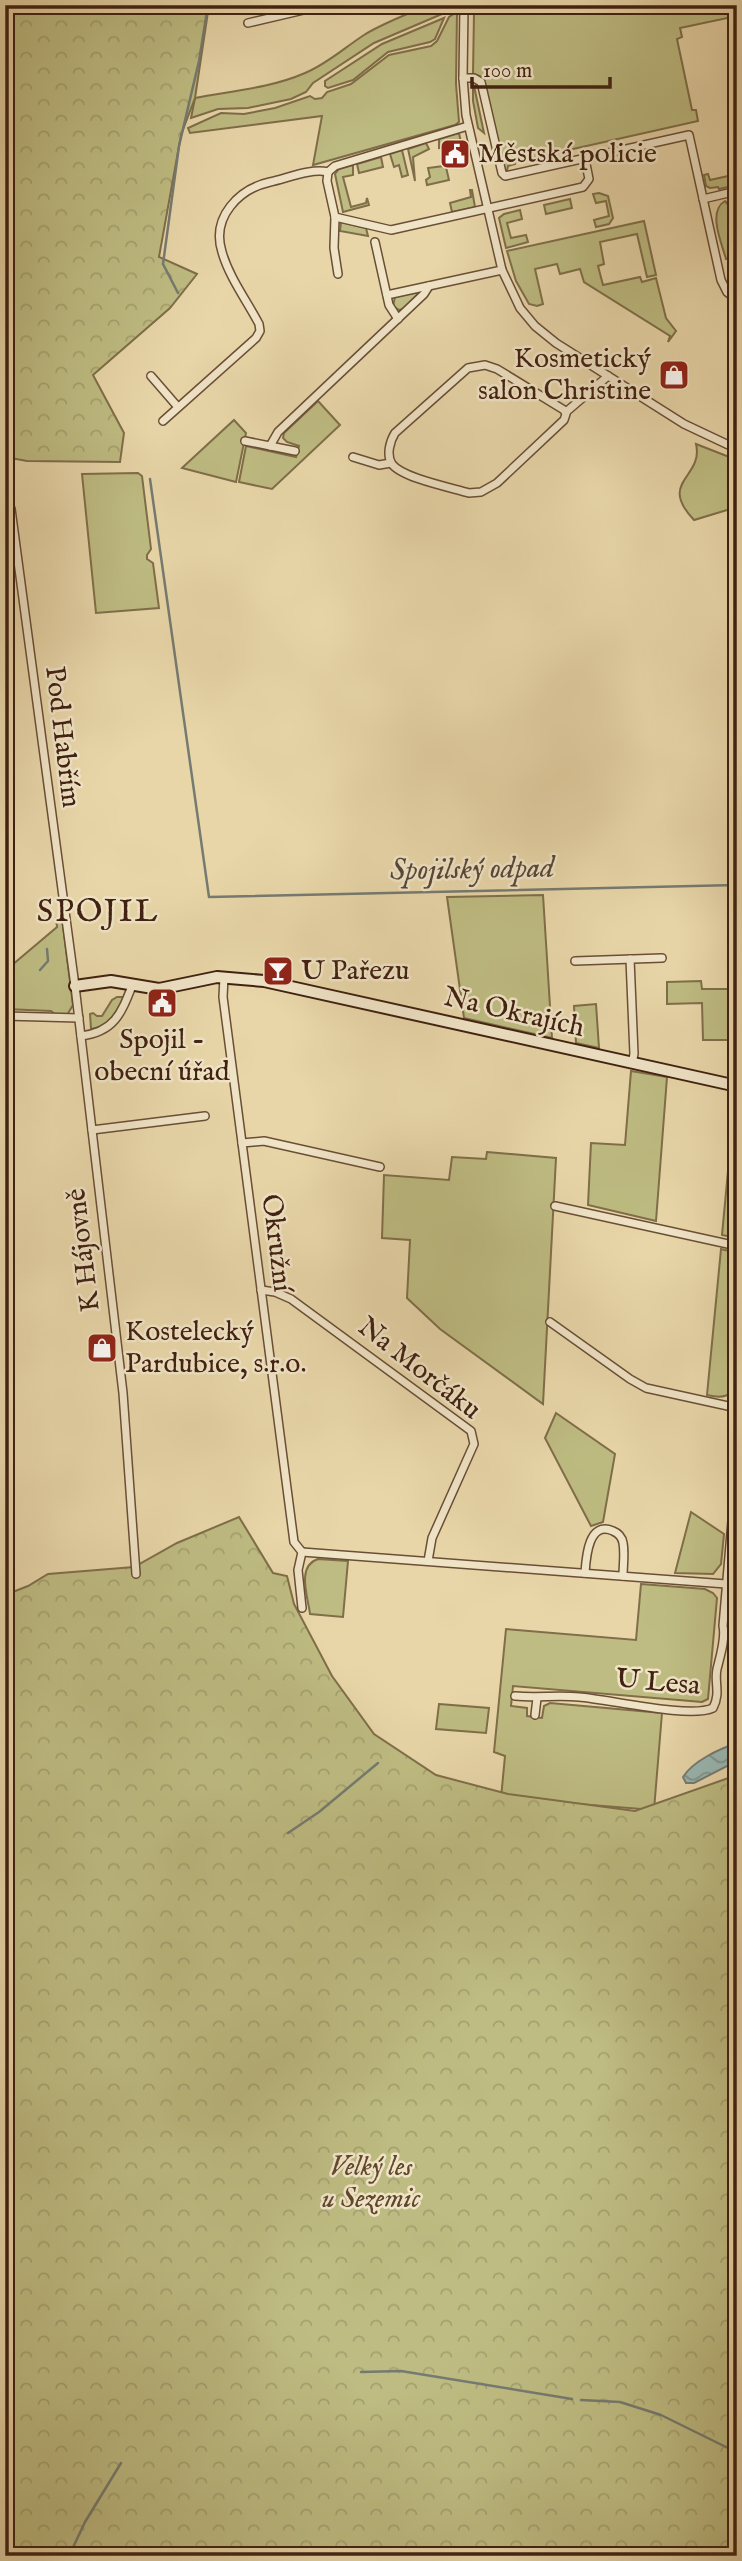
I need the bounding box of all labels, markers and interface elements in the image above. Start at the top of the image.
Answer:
scale bar [472,46,611,90]
text: 100 m [483,58,532,85]
public building icon: Městská policie [438,137,472,171]
place label: Městská policie [478,137,657,172]
place label: Kosmetický salon Christine [478,342,651,409]
shop icon: Kosmetický salon Christine [657,358,691,392]
street label: Pod Habřím [36,664,88,810]
water label: Spojilský odpad [389,850,556,890]
district label: SPOJIL [37,892,159,933]
bar icon: U Pařezu [261,954,295,988]
place label: U Pařezu [301,954,410,989]
street label: Na Okrajích [440,980,588,1046]
public building icon: Spojil - obecní úřad [145,986,179,1020]
place label: Spojil - obecní úřad [94,1023,230,1090]
street label: K Hájovně [59,1186,109,1314]
street label: Okružní [253,1192,300,1295]
street label: Na Morčáku [350,1310,488,1428]
place label: Kostelecký Pardubice, s.r.o. [125,1315,306,1382]
shop icon: Kostelecký Pardubice, s.r.o. [85,1331,119,1365]
street label: U Lesa [614,1662,703,1704]
park label: Velký les u Sezemic [322,2150,421,2217]

